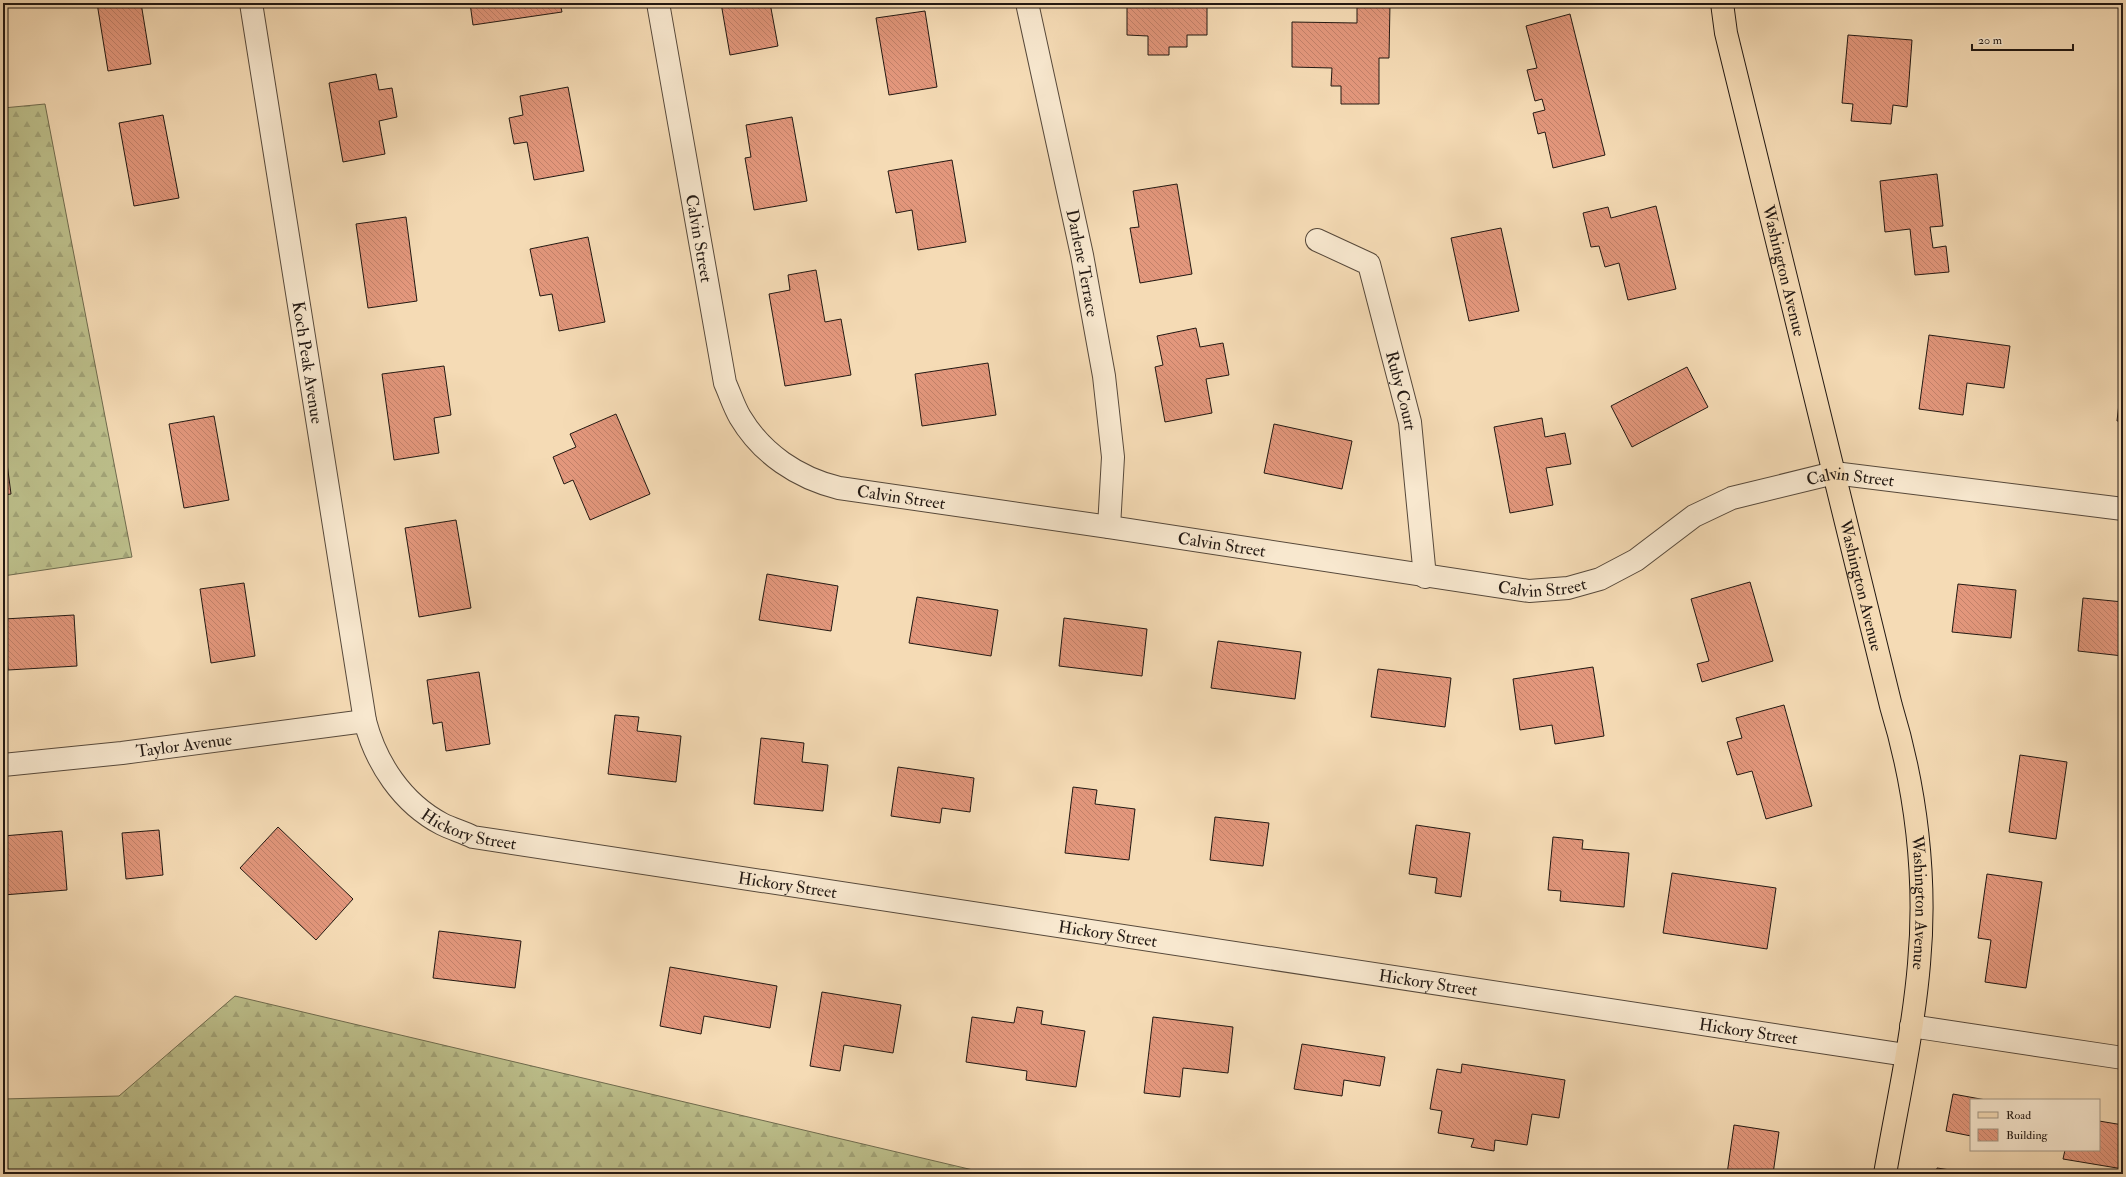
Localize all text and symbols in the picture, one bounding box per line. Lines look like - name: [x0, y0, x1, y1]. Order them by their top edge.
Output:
- scale bar: [1972, 26, 2073, 52]
- text: 20 m: [1978, 33, 2003, 48]
- street label: Calvin Street: [681, 193, 718, 284]
- street label: Washington Avenue: [1758, 202, 1810, 338]
- street label: Darlene Terrace: [1062, 207, 1104, 319]
- street label: Koch Peak Avenue: [288, 300, 328, 425]
- street label: Ruby Court: [1381, 349, 1421, 432]
- street label: Calvin Street: [1804, 462, 1896, 491]
- street label: Calvin Street: [856, 480, 947, 514]
- street label: Washington Avenue: [1835, 517, 1888, 653]
- street label: Calvin Street: [1176, 527, 1268, 561]
- street label: Calvin Street: [1497, 573, 1589, 601]
- street label: Taylor Avenue: [135, 728, 233, 762]
- street label: Hickory Street: [417, 804, 519, 854]
- street label: Washington Avenue: [1907, 834, 1932, 971]
- street label: Hickory Street: [737, 867, 839, 903]
- street label: Hickory Street: [1057, 916, 1159, 952]
- street label: Hickory Street: [1377, 964, 1479, 1000]
- street label: Hickory Street: [1698, 1013, 1800, 1049]
- legend: [1970, 1099, 2100, 1151]
- text: Road: [2006, 1108, 2031, 1123]
- text: Building: [2006, 1128, 2049, 1143]

